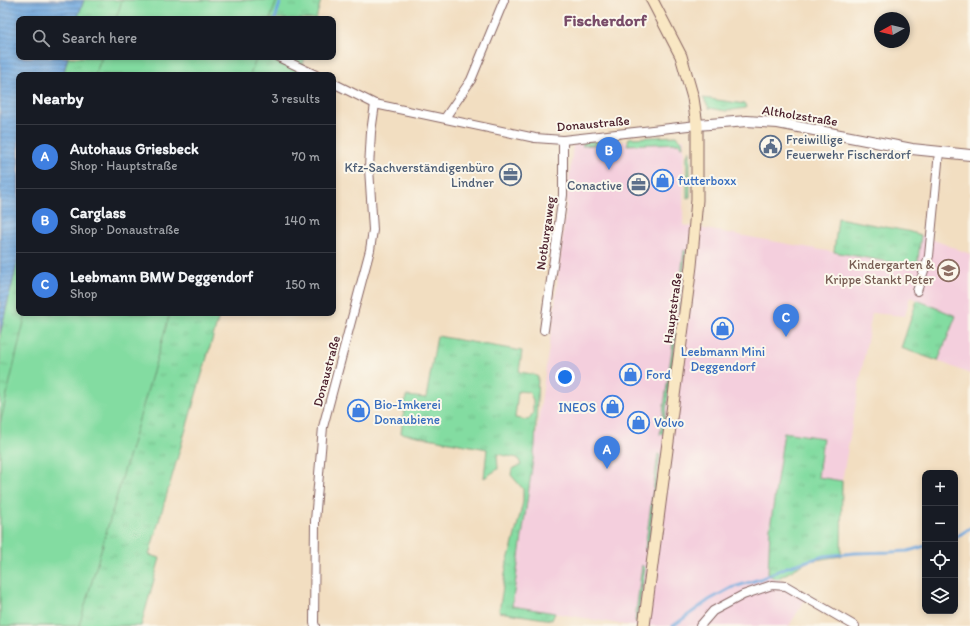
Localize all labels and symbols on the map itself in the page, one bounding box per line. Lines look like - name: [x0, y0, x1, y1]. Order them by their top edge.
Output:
- district label: Fischerdorf: [563, 10, 647, 30]
- north arrow: [874, 12, 910, 48]
- street label: Altholzstraße: [761, 102, 839, 129]
- street label: Donaustraße: [556, 113, 630, 134]
- place label: Freiwillige Feuerwehr Fischerdorf: [786, 132, 911, 162]
- public building icon: Freiwillige Feuerwehr Fischerdorf: [758, 133, 784, 159]
- pin: B: [596, 137, 622, 170]
- place label: Kfz-Sachverständigenbüro Lindner: [345, 160, 495, 190]
- office icon: Kfz-Sachverständigenbüro Lindner: [497, 161, 523, 187]
- shop icon: futterboxx: [650, 167, 676, 193]
- office icon: Conactive: [625, 172, 651, 198]
- place label: futterboxx: [678, 173, 736, 188]
- place label: Conactive: [567, 178, 622, 193]
- street label: Notburgaweg: [533, 195, 558, 271]
- place label: Kindergarten & Krippe Stankt Peter: [825, 257, 935, 287]
- school or university icon: Kindergarten & Krippe Stankt Peter: [936, 258, 962, 284]
- street label: Hauptstraße: [660, 272, 685, 344]
- pin: C: [773, 304, 799, 337]
- shop icon: Leebmann Mini Deggendorf: [710, 316, 736, 342]
- street label: Donaustraße: [310, 334, 343, 408]
- place label: Leebmann Mini Deggendorf: [681, 344, 765, 374]
- shop icon: Ford: [617, 361, 643, 387]
- your location: [555, 367, 575, 387]
- place label: Ford: [646, 367, 671, 382]
- shop icon: INEOS: [599, 394, 625, 420]
- place label: Bio-Imkerei Donaubiene: [374, 397, 441, 427]
- shop icon: Bio-Imkerei Donaubiene: [346, 398, 372, 424]
- place label: INEOS: [558, 400, 596, 415]
- shop icon: Volvo: [625, 409, 651, 435]
- place label: Volvo: [654, 415, 684, 430]
- pin: A: [594, 436, 620, 469]

